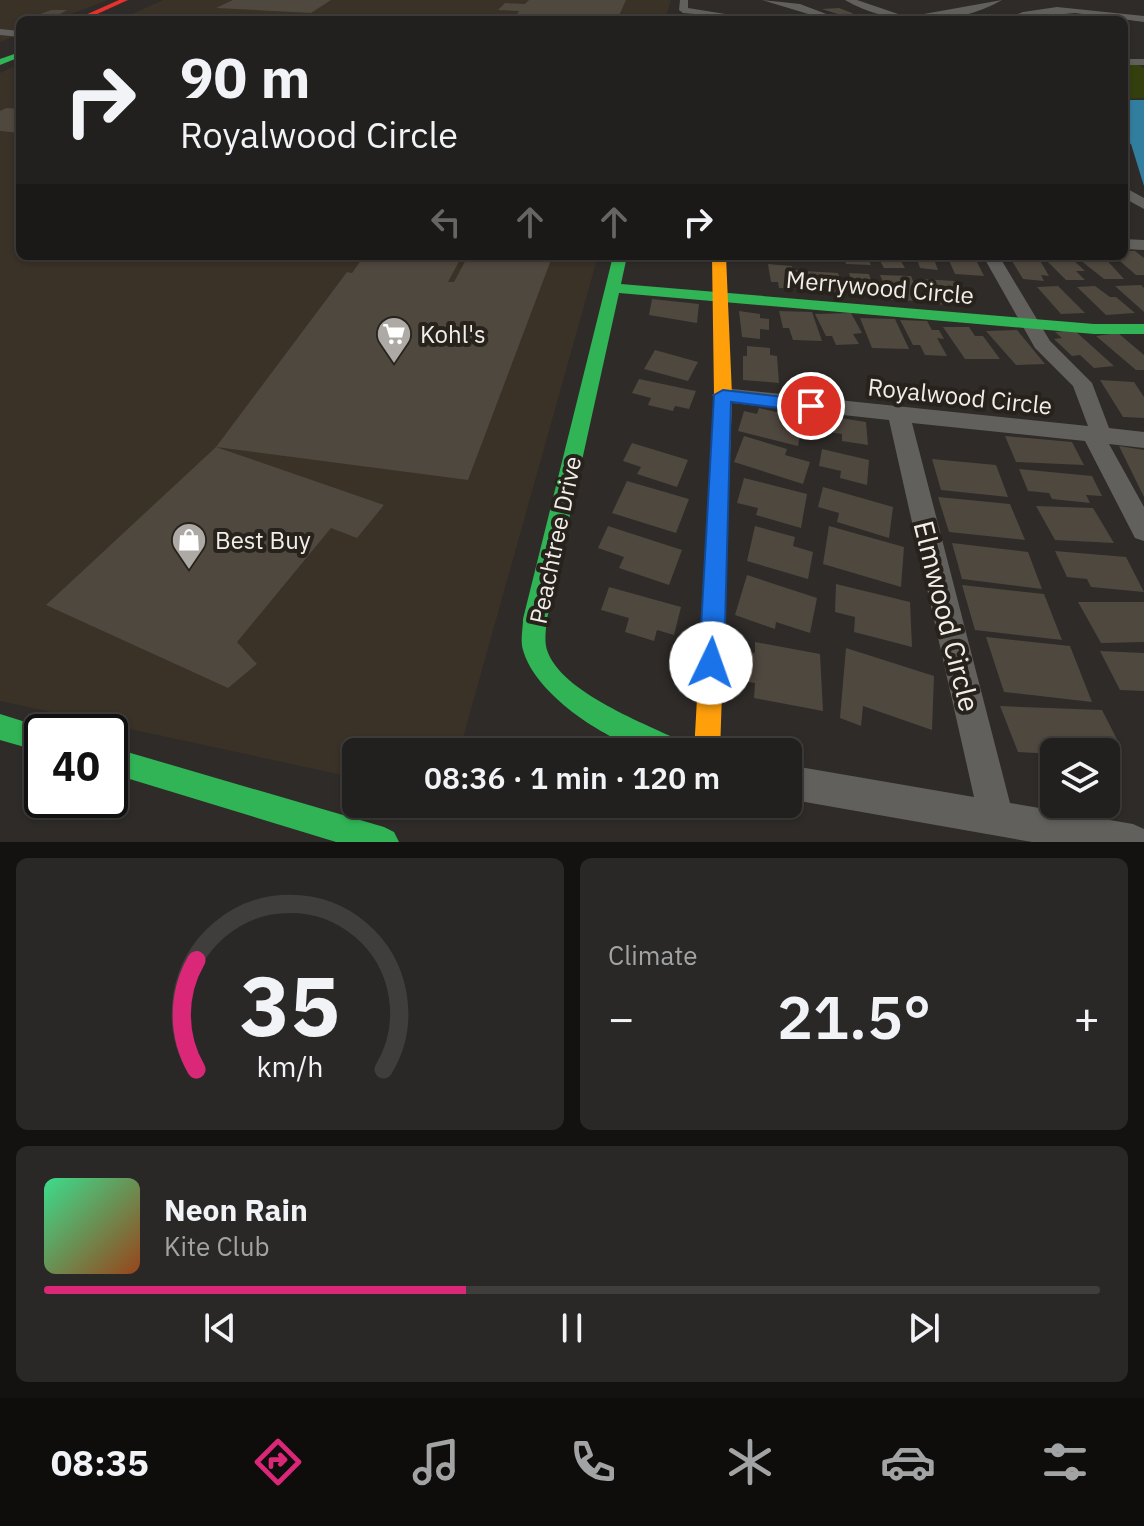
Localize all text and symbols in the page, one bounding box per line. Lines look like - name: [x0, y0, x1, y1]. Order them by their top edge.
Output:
- text: 90 m: [180, 41, 310, 113]
- icon: right: [48, 48, 152, 152]
- text: Royalwood Circle: [180, 111, 458, 158]
- icon: left: [424, 200, 468, 244]
- icon: ahead: [508, 200, 552, 244]
- icon: ahead: [592, 200, 636, 244]
- icon: right: [676, 200, 720, 244]
- street label: Merrywood Circle: [785, 263, 975, 311]
- supermarket icon: Kohl's: [375, 315, 413, 365]
- place label: Kohl's: [420, 318, 486, 350]
- street label: Royalwood Circle: [866, 370, 1054, 422]
- pin: [777, 372, 845, 440]
- icon: arrive: [789, 384, 833, 428]
- street label: Peachtree Drive: [522, 453, 588, 627]
- street label: Elmwood Circle: [905, 517, 989, 715]
- shop icon: Best Buy: [170, 521, 208, 571]
- place label: Best Buy: [215, 524, 311, 556]
- position arrow: [669, 621, 753, 705]
- speed limit sign: 40: [24, 714, 128, 818]
- map controls: [1040, 738, 1120, 818]
- button: layers: [1040, 738, 1120, 818]
- text: 08:36 · 1 min · 120 m: [424, 758, 720, 797]
- text: Climate: [608, 938, 698, 972]
- text: 35: [240, 951, 340, 1059]
- text: 21.5°: [777, 977, 931, 1056]
- text: −: [608, 989, 634, 1046]
- text: +: [1074, 989, 1100, 1046]
- text: km/h: [256, 1048, 324, 1085]
- text: Neon Rain: [164, 1190, 308, 1229]
- text: Kite Club: [164, 1229, 269, 1263]
- icon: previous: [198, 1306, 242, 1350]
- icon: pause: [550, 1306, 594, 1350]
- icon: next: [902, 1306, 946, 1350]
- icon: directions: [250, 1434, 306, 1490]
- icon: music: [408, 1434, 464, 1490]
- icon: phone: [565, 1434, 621, 1490]
- icon: climate: [722, 1434, 778, 1490]
- icon: car: [880, 1434, 936, 1490]
- icon: filters: [1037, 1434, 1093, 1490]
- text: 08:35: [51, 1439, 149, 1486]

